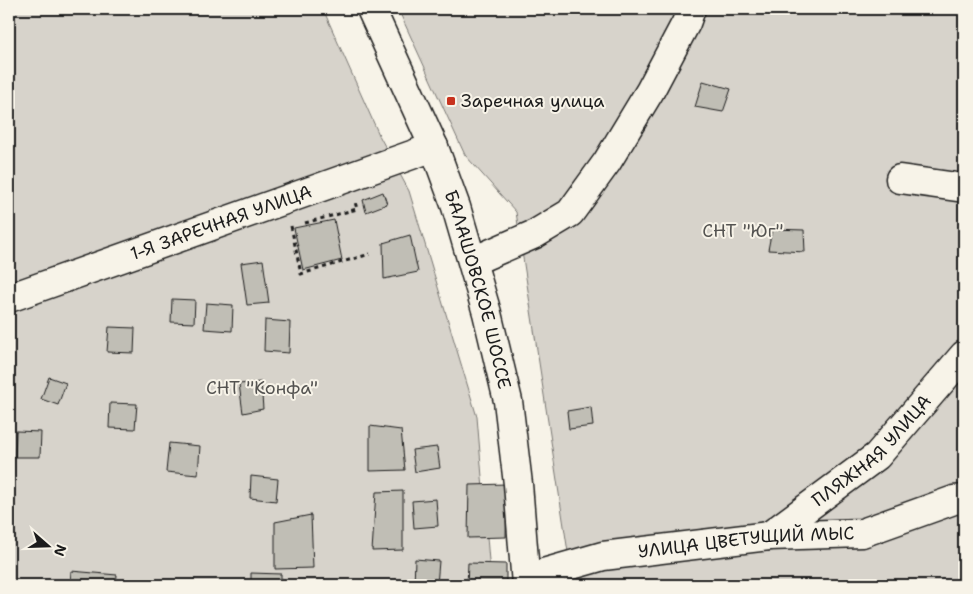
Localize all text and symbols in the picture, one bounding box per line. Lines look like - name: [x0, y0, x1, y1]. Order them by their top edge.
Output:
- place label: Заречная улица: [461, 89, 605, 113]
- marker: Заречная улица: [445, 95, 457, 107]
- street label: 1-Я ЗАРЕЧНАЯ УЛИЦА: [127, 179, 315, 266]
- street label: БАЛАШОВСКОЕ ШОССЕ: [439, 186, 517, 391]
- park label: СНТ "Юг": [702, 219, 784, 243]
- park label: СНТ "Конфа": [206, 376, 318, 400]
- street label: ПЛЯЖНАЯ УЛИЦА: [807, 390, 937, 512]
- street label: УЛИЦА ЦВЕТУЩИЙ МЫС: [637, 521, 855, 564]
- north arrow: [22, 522, 72, 572]
- text: N: [50, 542, 71, 559]

